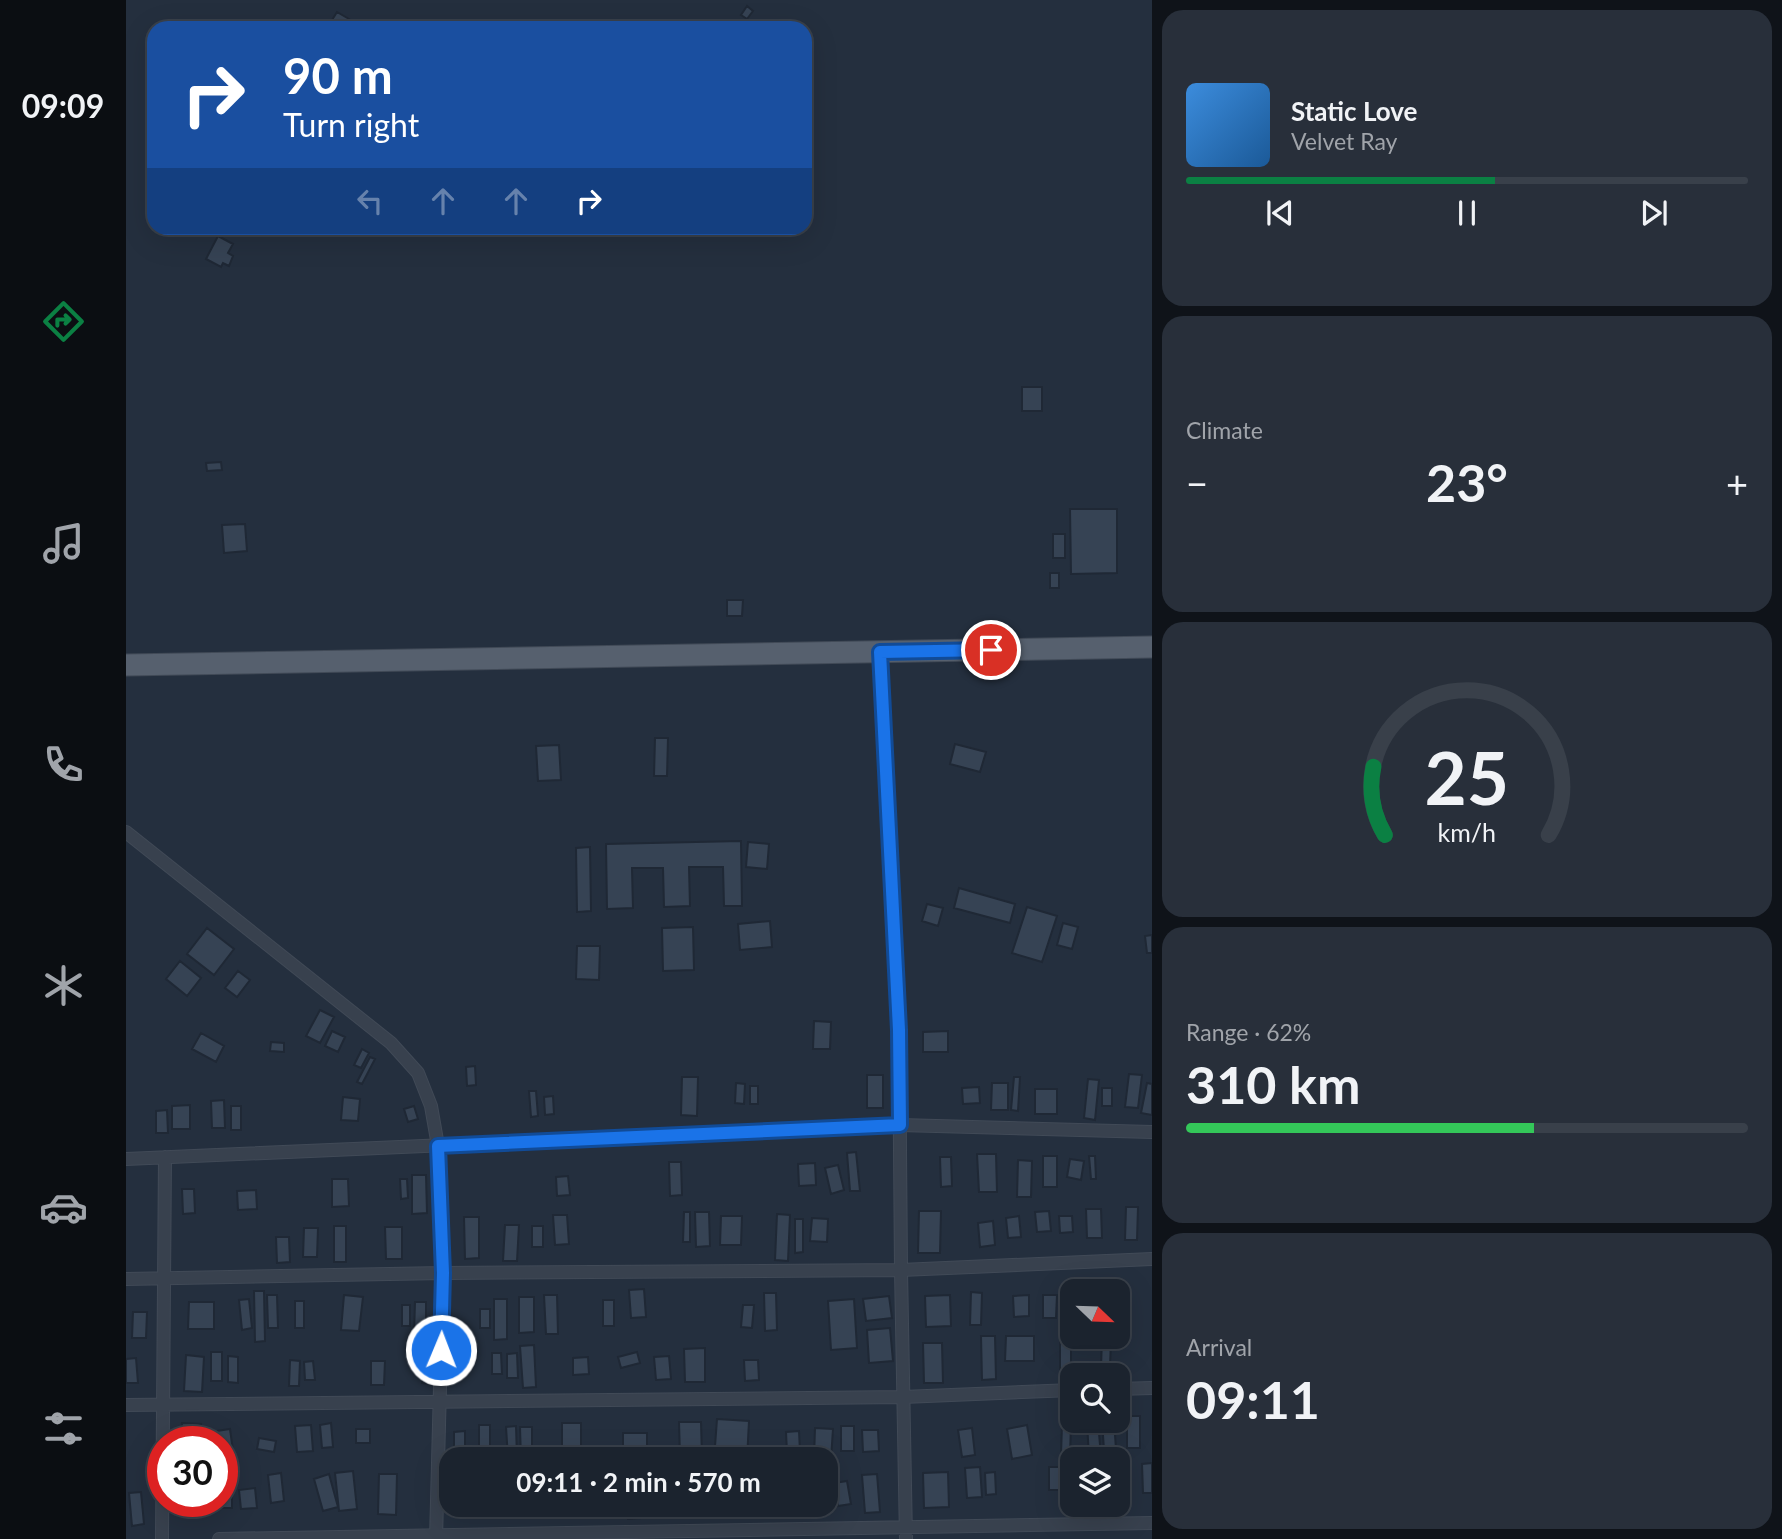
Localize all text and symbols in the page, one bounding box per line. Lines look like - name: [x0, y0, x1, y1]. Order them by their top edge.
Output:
- text: 90 m: [283, 46, 393, 104]
- icon: right: [168, 49, 259, 140]
- text: 09:09: [22, 86, 104, 125]
- text: Static Love: [1291, 95, 1418, 127]
- text: Turn right: [283, 105, 419, 144]
- text: Velvet Ray: [1291, 127, 1397, 155]
- icon: left: [351, 182, 389, 220]
- icon: ahead: [424, 182, 462, 220]
- icon: ahead: [497, 182, 535, 220]
- icon: right: [570, 182, 608, 220]
- icon: previous: [1261, 194, 1299, 232]
- icon: pause: [1448, 194, 1486, 232]
- icon: next: [1635, 194, 1673, 232]
- icon: directions: [39, 297, 88, 346]
- text: Climate: [1186, 416, 1263, 444]
- text: 23°: [1426, 451, 1508, 513]
- text: −: [1186, 460, 1208, 506]
- text: +: [1726, 460, 1748, 506]
- icon: music: [39, 519, 88, 568]
- pin: [961, 620, 1021, 680]
- icon: arrive: [972, 631, 1010, 669]
- text: 25: [1425, 734, 1509, 822]
- icon: phone: [39, 740, 88, 789]
- text: km/h: [1438, 817, 1496, 847]
- icon: climate: [39, 961, 88, 1010]
- text: Range · 62%: [1186, 1018, 1311, 1046]
- text: 310 km: [1186, 1053, 1360, 1115]
- icon: car: [39, 1183, 88, 1232]
- north arrow: [1060, 1279, 1130, 1349]
- map controls: [1060, 1279, 1130, 1517]
- position arrow: [404, 1313, 478, 1387]
- text: Arrival: [1186, 1333, 1252, 1361]
- button: search: [1060, 1363, 1130, 1433]
- text: 09:11: [1186, 1368, 1320, 1430]
- icon: filters: [39, 1404, 88, 1453]
- speed limit sign: 30: [147, 1426, 238, 1517]
- button: layers: [1060, 1447, 1130, 1517]
- text: 09:11 · 2 min · 570 m: [516, 1466, 761, 1498]

